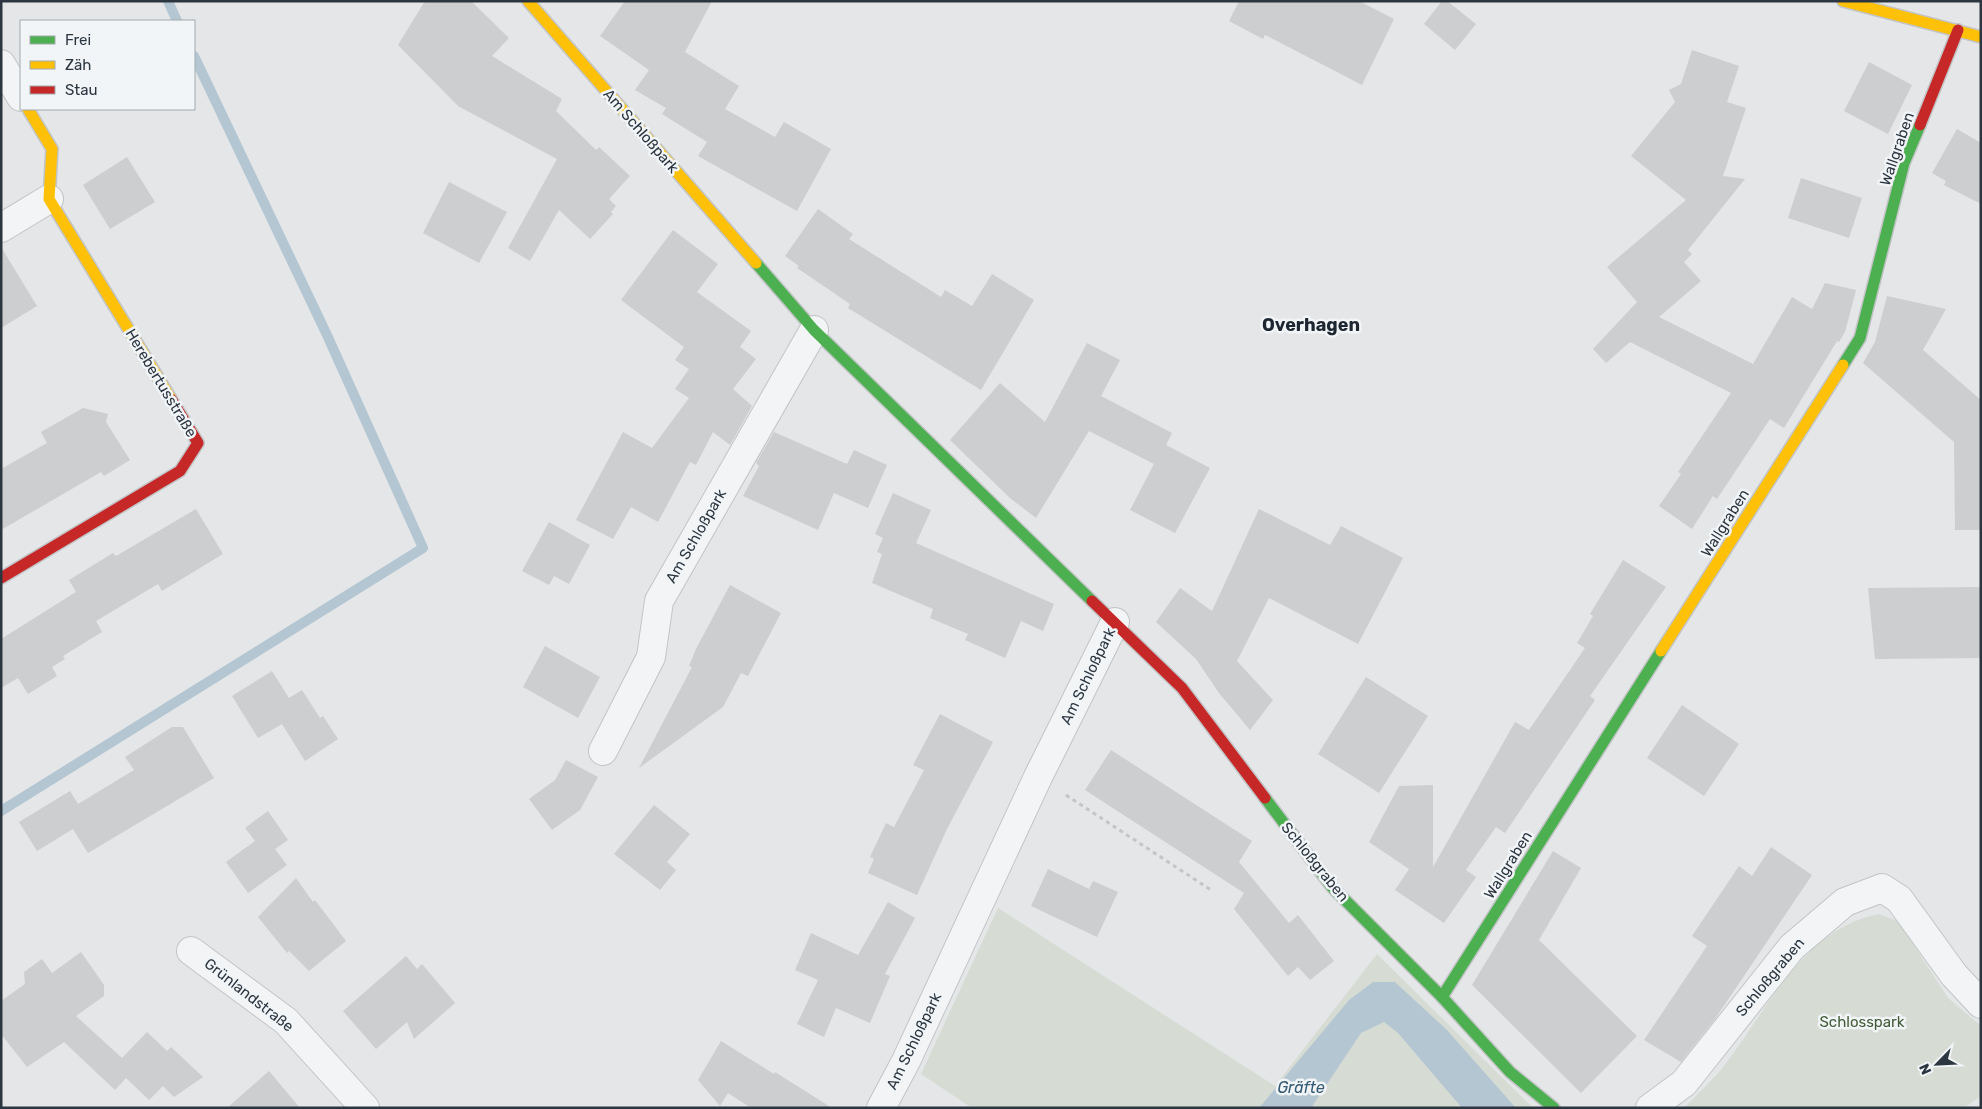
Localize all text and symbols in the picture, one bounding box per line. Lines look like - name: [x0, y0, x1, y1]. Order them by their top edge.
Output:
- legend: [20, 20, 195, 110]
- text: Frei: [65, 31, 91, 49]
- text: Zäh: [65, 56, 91, 74]
- text: Stau: [65, 81, 98, 99]
- street label: Am Schloßpark: [600, 85, 683, 177]
- street label: Wallgraben: [1876, 110, 1918, 188]
- district label: Overhagen: [1262, 314, 1360, 336]
- street label: Herebertusstraße: [122, 326, 200, 440]
- street label: Am Schloßpark: [662, 486, 730, 586]
- street label: Wallgraben: [1697, 486, 1753, 560]
- street label: Am Schloßpark: [1057, 624, 1119, 727]
- street label: Schloßgraben: [1277, 819, 1353, 905]
- street label: Wallgraben: [1480, 828, 1536, 902]
- street label: Schloßgraben: [1732, 934, 1808, 1020]
- street label: Grünlandstraße: [201, 954, 297, 1036]
- street label: Am Schloßpark: [883, 989, 945, 1092]
- park label: Schlosspark: [1820, 1013, 1905, 1031]
- north arrow: [1912, 1039, 1962, 1089]
- text: N: [1916, 1061, 1935, 1077]
- water label: Gräfte: [1277, 1078, 1325, 1097]

